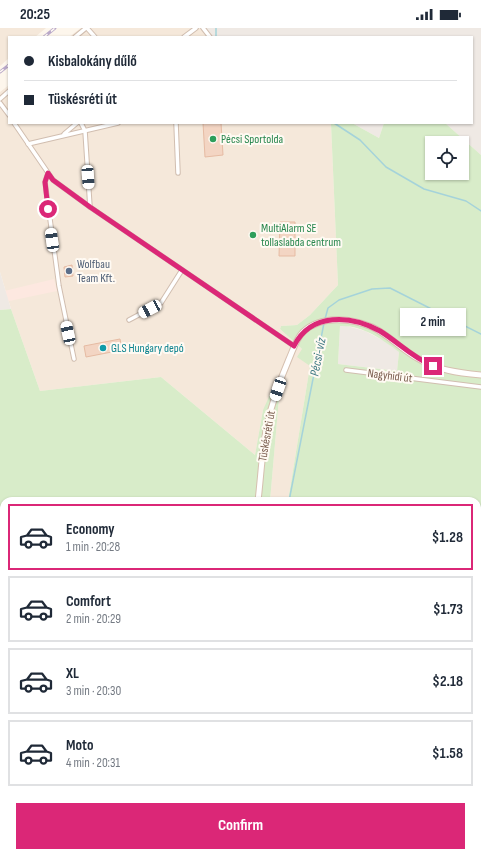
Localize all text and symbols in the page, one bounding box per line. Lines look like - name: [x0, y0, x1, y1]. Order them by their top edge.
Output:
- text: 20:25: [20, 5, 50, 24]
- text: Kisbalokány dűlő: [48, 52, 137, 71]
- text: Tüskésréti út: [48, 90, 117, 109]
- place label: Pécsi Sportolda: [221, 132, 284, 147]
- marker: Pécsi Sportolda: [208, 134, 218, 144]
- map controls: [425, 136, 469, 180]
- button: locate: [425, 136, 469, 180]
- car: [81, 165, 95, 189]
- route start: [39, 200, 57, 218]
- place label: MultiAlarm SE tollaslabda centrum: [261, 221, 341, 250]
- car: [44, 227, 60, 253]
- marker: MultiAlarm SE tollaslabda centrum: [248, 230, 258, 240]
- place label: Wolfbau Team Kft.: [77, 257, 115, 286]
- marker: Wolfbau Team Kft.: [64, 266, 74, 276]
- car: [137, 298, 163, 320]
- callout: 2 min: [400, 308, 466, 336]
- text: 2 min: [421, 314, 445, 330]
- car: [60, 320, 76, 346]
- water label: Pécsi-víz: [306, 336, 330, 378]
- place label: GLS Hungary depó: [111, 341, 184, 356]
- marker: GLS Hungary depó: [98, 343, 108, 353]
- route end: [424, 357, 442, 375]
- street label: Nagyhidi út: [367, 366, 414, 386]
- car: [268, 376, 288, 402]
- street label: Tüskésréti út: [255, 409, 279, 463]
- icon: car: [18, 519, 54, 555]
- text: Economy: [66, 520, 115, 539]
- text: $1.28: [432, 528, 463, 547]
- text: 1 min · 20:28: [66, 539, 120, 555]
- icon: car: [18, 591, 54, 627]
- text: Comfort: [66, 592, 111, 611]
- text: $1.73: [433, 600, 463, 619]
- text: 2 min · 20:29: [66, 611, 121, 627]
- icon: car: [18, 663, 54, 699]
- text: XL: [66, 664, 79, 683]
- text: $2.18: [432, 672, 463, 691]
- text: 3 min · 20:30: [66, 683, 121, 699]
- icon: car: [18, 735, 54, 771]
- text: Moto: [66, 736, 93, 755]
- text: $1.58: [432, 744, 463, 763]
- text: 4 min · 20:31: [66, 755, 120, 771]
- button: Confirm: [16, 803, 465, 849]

